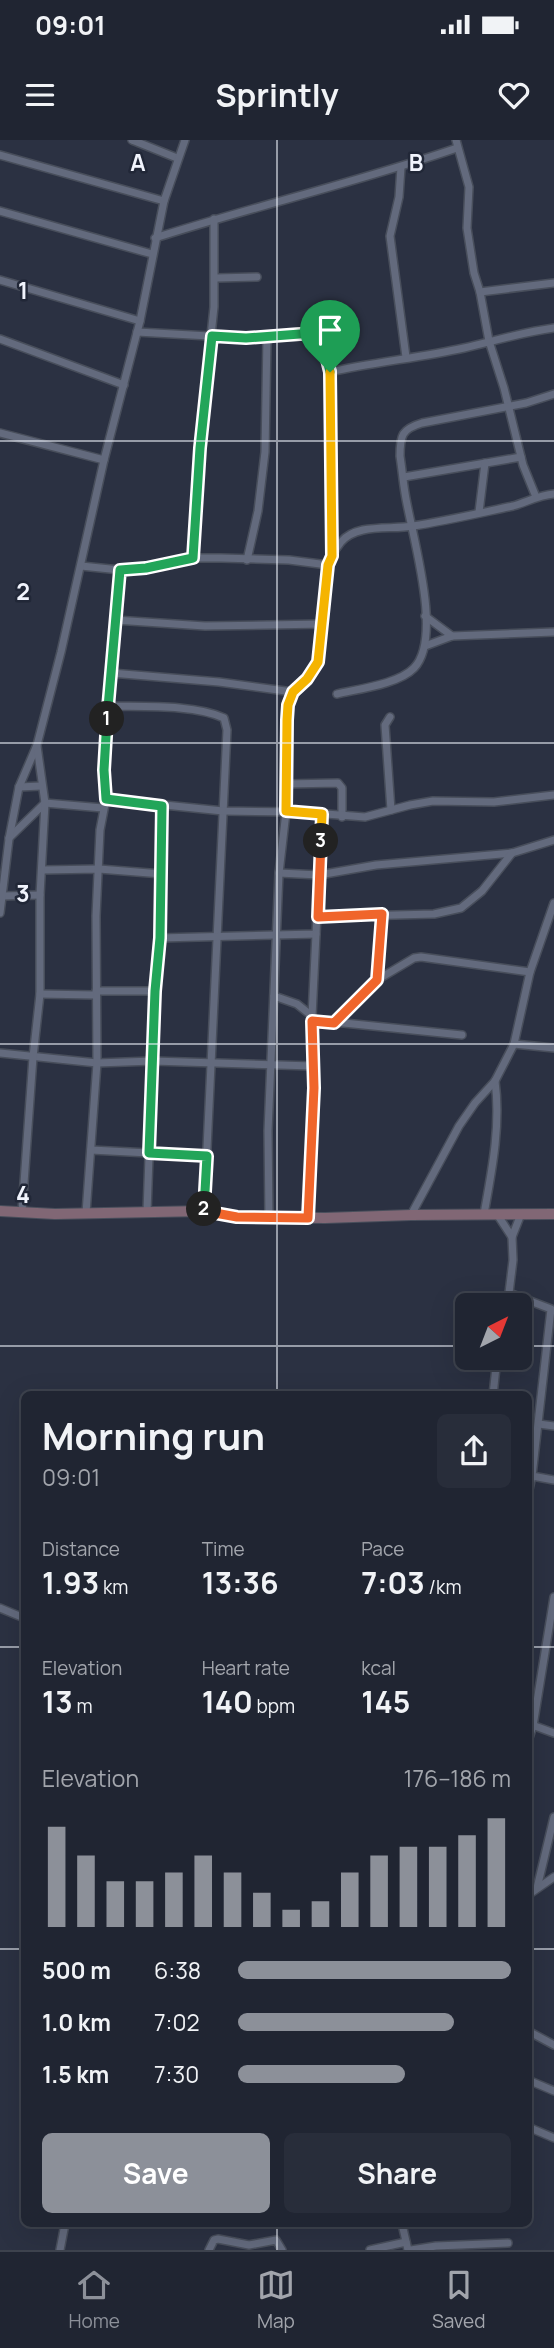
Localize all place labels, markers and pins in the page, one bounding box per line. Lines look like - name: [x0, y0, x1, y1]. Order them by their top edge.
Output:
- pin: [300, 300, 360, 372]
- pin: 1: [90, 702, 124, 736]
- pin: 3: [304, 824, 338, 858]
- pin: 2: [186, 1192, 222, 1226]

